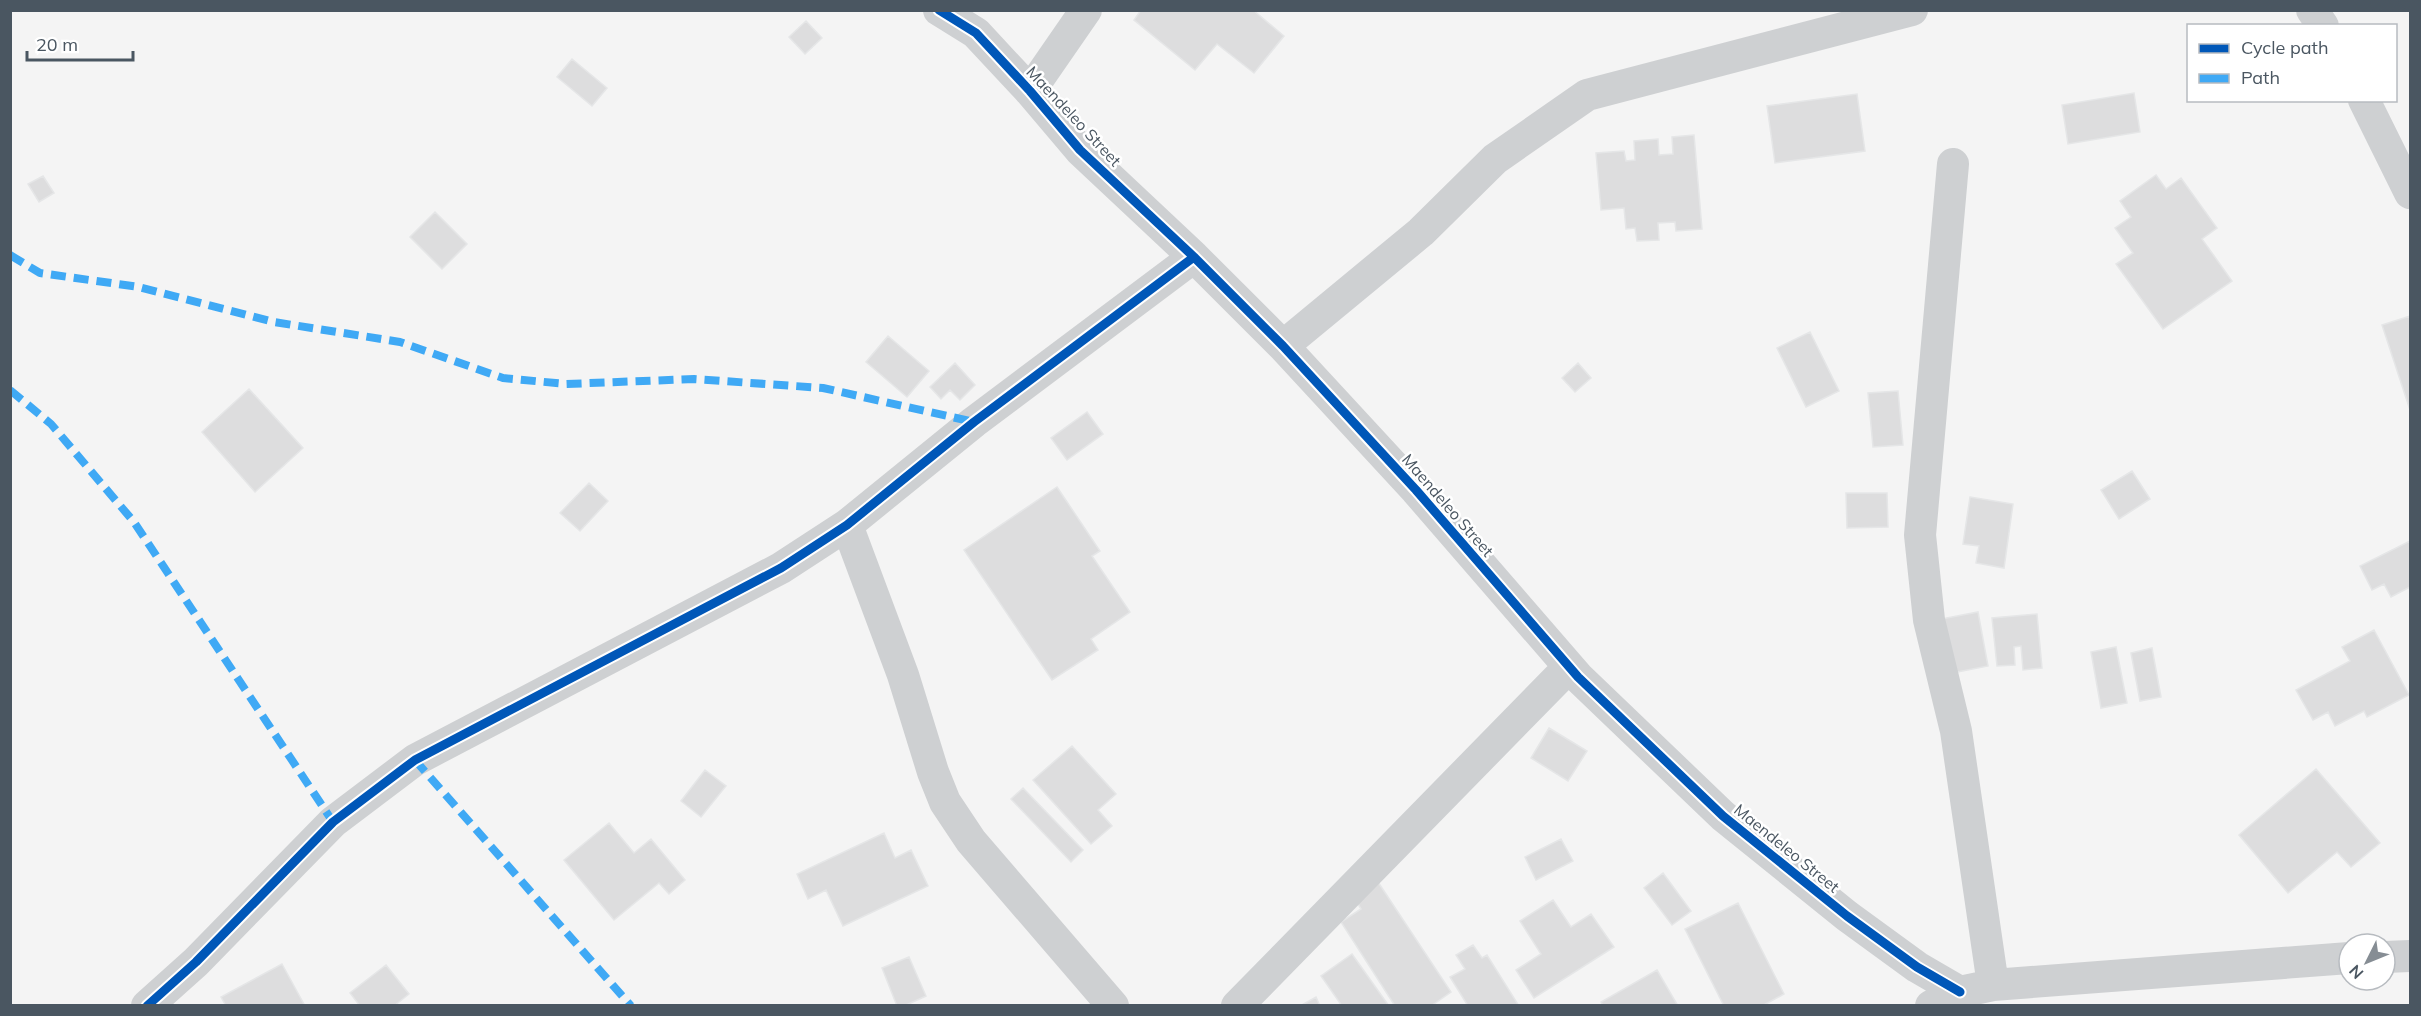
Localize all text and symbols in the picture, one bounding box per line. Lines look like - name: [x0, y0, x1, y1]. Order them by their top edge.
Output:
- scale bar: [27, 24, 134, 62]
- legend: [2187, 24, 2397, 102]
- text: 20 m: [36, 33, 78, 56]
- text: Cycle path: [2241, 36, 2328, 59]
- street label: Maendeleo Street: [1022, 62, 1126, 171]
- text: Path: [2241, 66, 2280, 89]
- street label: Maendeleo Street: [1398, 449, 1498, 561]
- street label: Maendeleo Street: [1730, 799, 1844, 897]
- north arrow: [2337, 932, 2397, 992]
- text: N: [2345, 961, 2367, 983]

